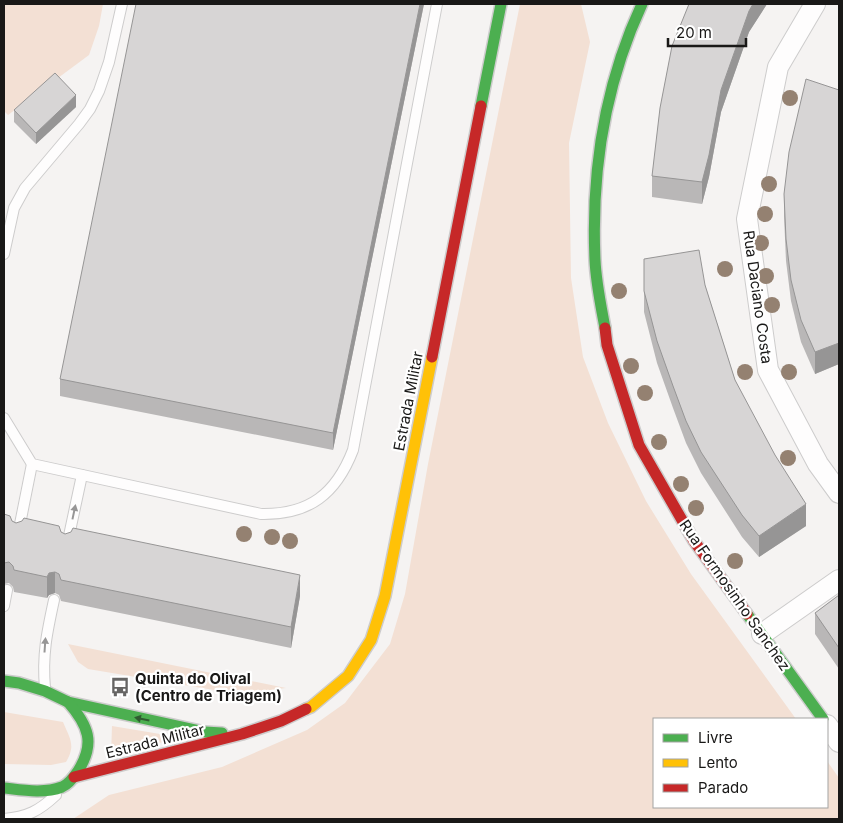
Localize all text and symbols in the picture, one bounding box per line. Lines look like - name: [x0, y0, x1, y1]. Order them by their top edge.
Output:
- scale bar: [668, 15, 746, 47]
- text: 20 m: [676, 23, 712, 42]
- street label: Rua Daciano Costa: [739, 229, 777, 365]
- street label: Estrada Militar: [389, 349, 427, 453]
- one-way arrow: [70, 504, 78, 519]
- street label: Rua Formosinho Sanchez: [676, 516, 794, 674]
- one-way arrow: [41, 637, 49, 653]
- place label: Quinta do Olival (Centro de Triagem): [135, 669, 282, 705]
- bus stop icon: Quinta do Olival (Centro de Triagem): [109, 676, 131, 698]
- one-way arrow: [135, 715, 150, 723]
- legend: [653, 718, 828, 808]
- street label: Estrada Militar: [104, 719, 207, 762]
- text: Livre: [698, 728, 733, 747]
- text: Lento: [698, 753, 738, 772]
- text: Parado: [698, 778, 748, 797]

